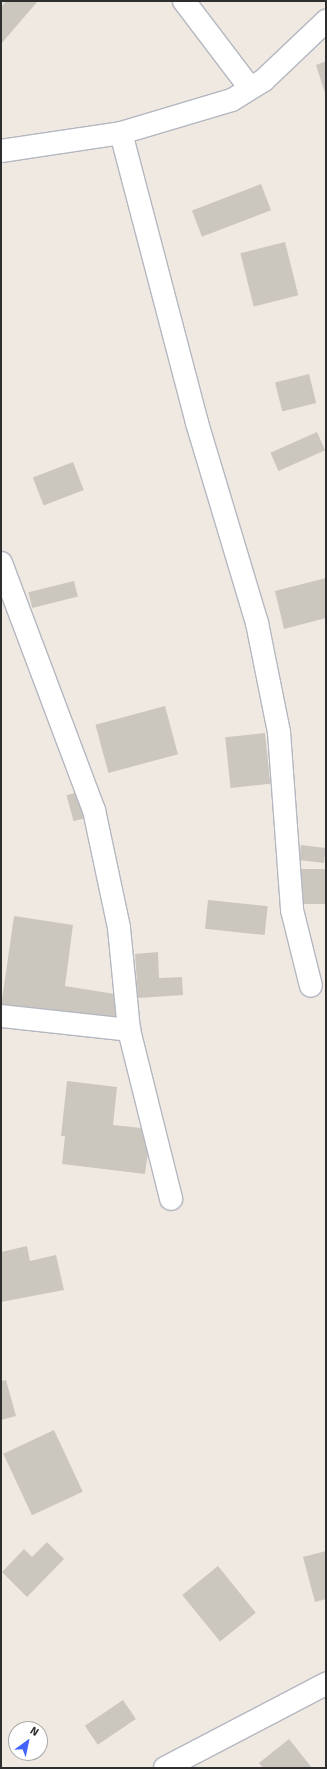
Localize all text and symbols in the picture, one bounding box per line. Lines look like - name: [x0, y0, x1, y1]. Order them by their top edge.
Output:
- north arrow: [8, 1721, 48, 1761]
- text: N: [28, 1724, 41, 1739]

